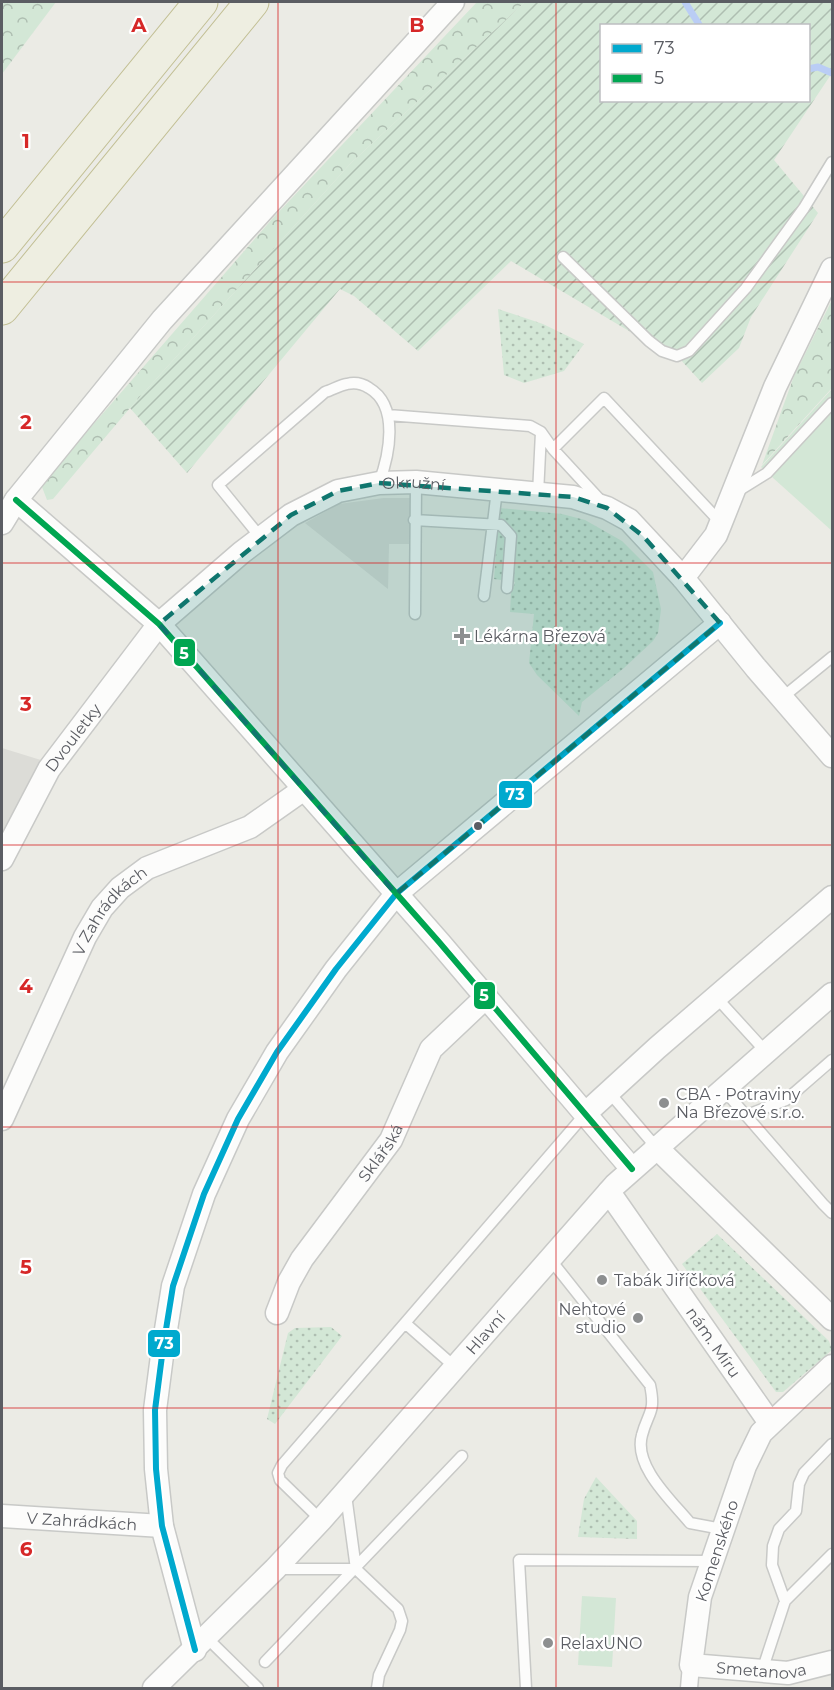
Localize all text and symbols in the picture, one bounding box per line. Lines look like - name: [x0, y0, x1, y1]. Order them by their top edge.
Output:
- text: A: [130, 13, 147, 37]
- text: B: [409, 13, 425, 37]
- legend: [600, 24, 810, 102]
- text: 73: [654, 37, 675, 59]
- text: 5: [654, 67, 664, 89]
- text: 1: [22, 129, 30, 153]
- text: 2: [20, 410, 32, 434]
- street label: Okružní: [382, 472, 447, 494]
- place label: Lékárna Březová: [474, 627, 606, 646]
- marker: Lékárna Březová: [455, 629, 469, 643]
- line badge: 5: [173, 638, 196, 667]
- text: 5: [179, 644, 189, 663]
- text: 3: [19, 692, 32, 716]
- street label: Dvouletky: [41, 699, 105, 775]
- line badge: 73: [498, 780, 533, 809]
- text: 73: [505, 785, 525, 804]
- unlabelled marker: [472, 820, 484, 832]
- street label: V Zahrádkách: [68, 862, 150, 959]
- text: 4: [19, 974, 33, 998]
- line badge: 5: [473, 981, 496, 1010]
- text: 5: [479, 986, 489, 1005]
- place label: CBA - Potraviny Na Březové s.r.o.: [676, 1085, 804, 1122]
- marker: CBA - Potraviny Na Březové s.r.o.: [657, 1096, 671, 1110]
- street label: Sklářská: [354, 1121, 406, 1185]
- text: 5: [20, 1255, 32, 1279]
- place label: Tabák Jiříčková: [614, 1271, 735, 1290]
- marker: Tabák Jiříčková: [595, 1273, 609, 1287]
- place label: Nehtové studio: [558, 1300, 626, 1337]
- street label: nám. Míru: [682, 1303, 745, 1381]
- street label: Hlavní: [462, 1307, 510, 1358]
- marker: Nehtové studio: [631, 1311, 645, 1325]
- line badge: 73: [147, 1329, 181, 1358]
- text: 73: [154, 1334, 174, 1353]
- street label: Komenského: [692, 1498, 742, 1604]
- street label: V Zahrádkách: [26, 1508, 138, 1534]
- text: 6: [20, 1537, 33, 1561]
- place label: RelaxUNO: [560, 1634, 642, 1653]
- marker: RelaxUNO: [541, 1636, 555, 1650]
- street label: Smetanova: [715, 1658, 808, 1683]

